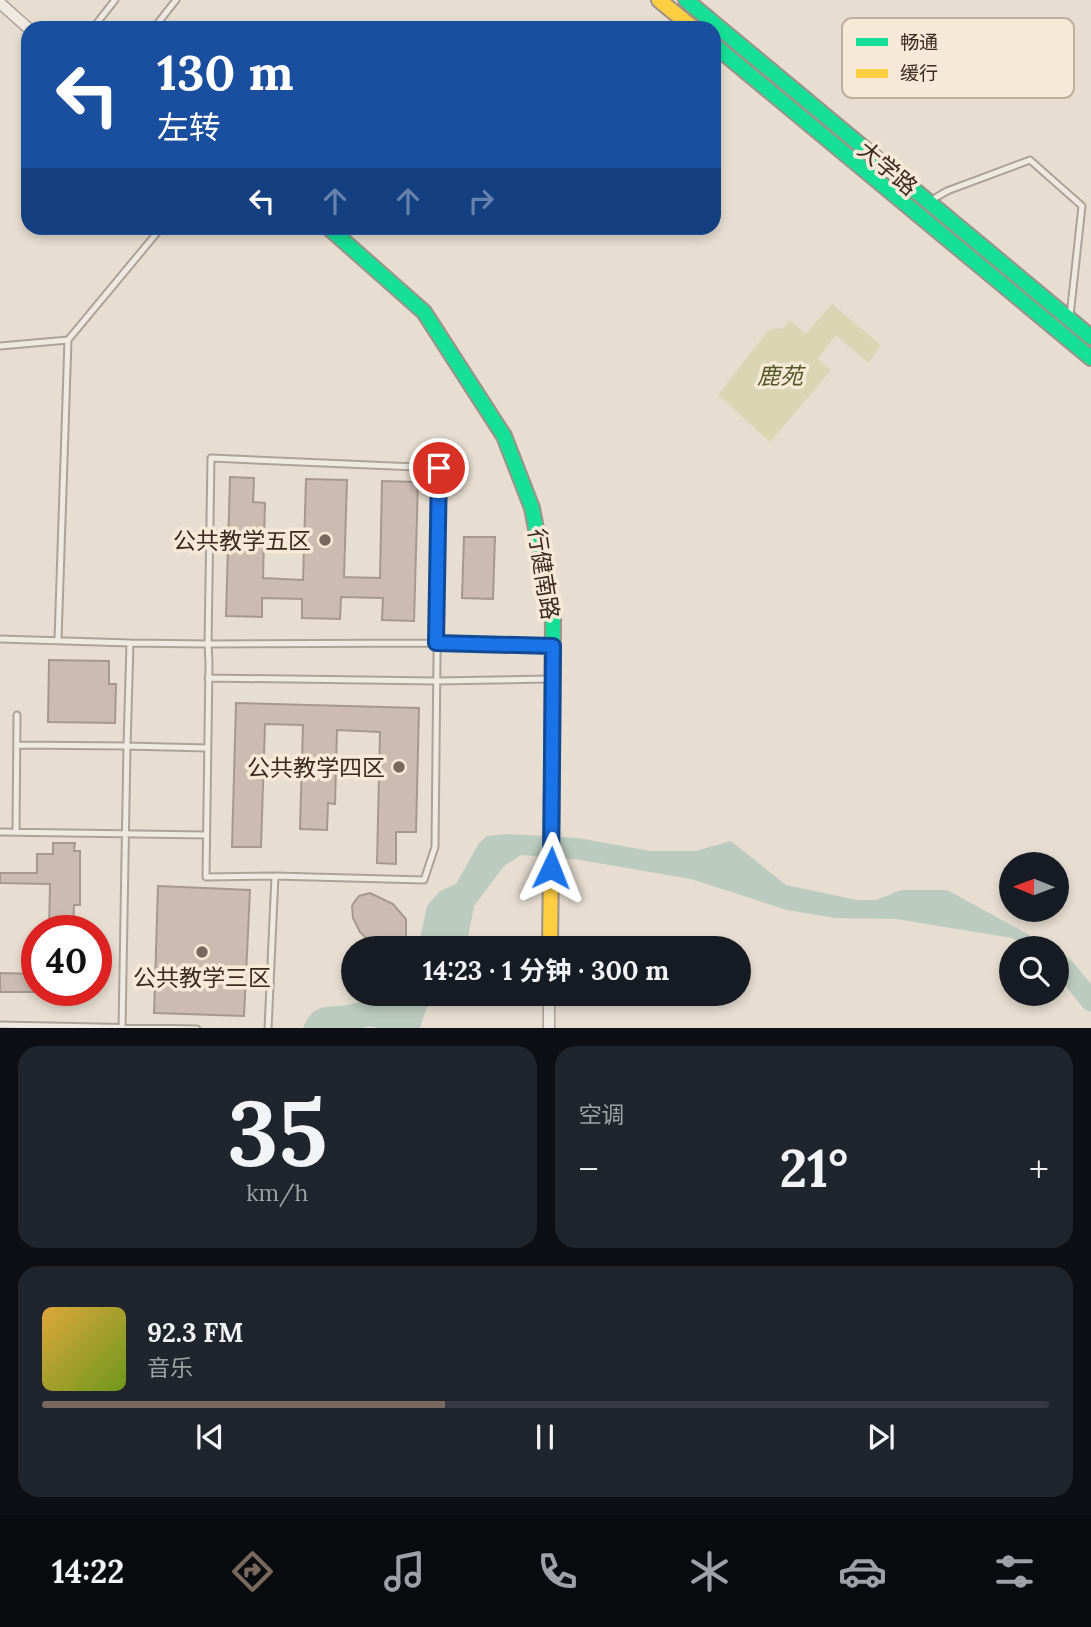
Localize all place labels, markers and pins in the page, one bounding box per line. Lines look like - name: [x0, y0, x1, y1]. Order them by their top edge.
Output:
- pin: [409, 438, 469, 498]
- place label: 公共教学五区: [173, 526, 311, 555]
- marker: 公共教学五区: [317, 532, 333, 548]
- place label: 公共教学四区: [247, 753, 385, 782]
- marker: 公共教学四区: [391, 759, 407, 775]
- marker: 公共教学三区: [194, 944, 210, 960]
- place label: 公共教学三区: [133, 963, 271, 992]

